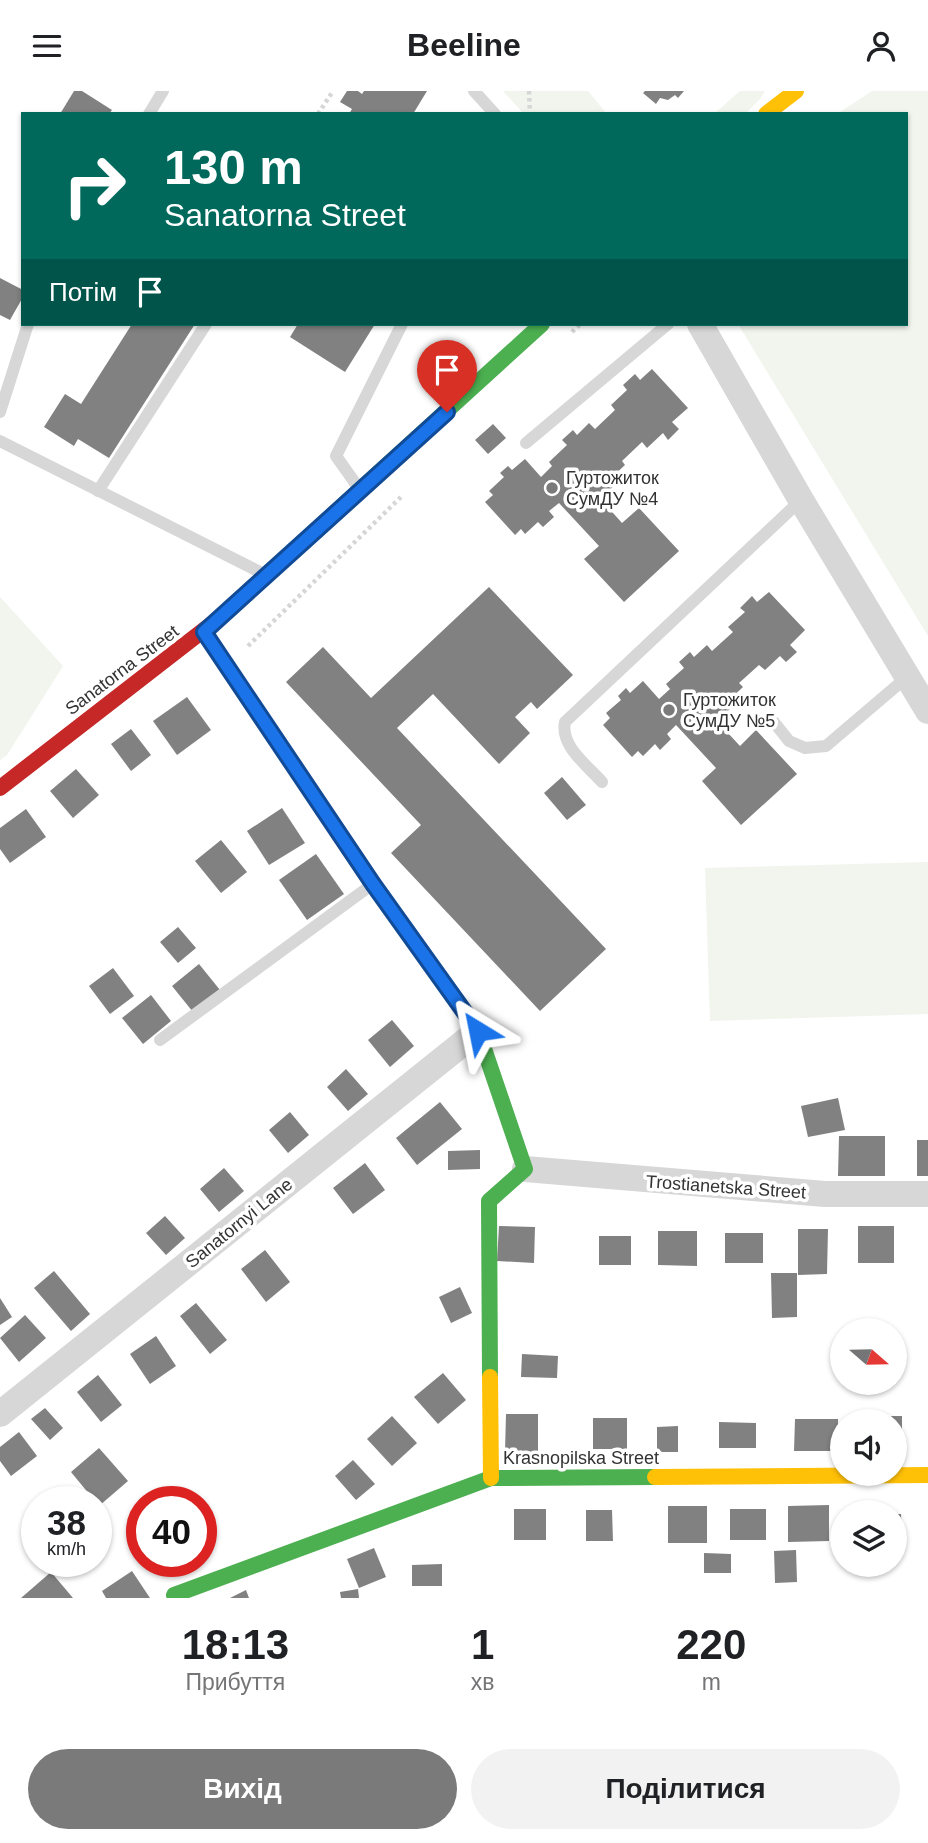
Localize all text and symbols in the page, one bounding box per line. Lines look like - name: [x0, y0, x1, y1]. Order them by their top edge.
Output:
- icon: menu: [28, 27, 66, 65]
- text: Beeline: [407, 27, 521, 63]
- icon: person: [862, 27, 900, 65]
- icon: right: [49, 140, 140, 231]
- text: 130 m: [164, 140, 303, 194]
- text: Sanatorna Street: [164, 197, 406, 233]
- icon: arrive: [131, 273, 169, 311]
- text: Потім: [49, 277, 117, 307]
- pin: [417, 340, 477, 412]
- icon: arrive: [428, 351, 466, 389]
- place label: Гуртожиток СумДУ №4: [566, 468, 659, 509]
- marker: Гуртожиток СумДУ №4: [544, 480, 560, 496]
- street label: Sanatorna Street: [62, 621, 182, 719]
- place label: Гуртожиток СумДУ №5: [683, 690, 776, 731]
- marker: Гуртожиток СумДУ №5: [661, 702, 677, 718]
- position arrow: [441, 994, 515, 1068]
- street label: Trostianetska Street: [645, 1171, 807, 1203]
- street label: Sanatornyi Lane: [182, 1174, 296, 1272]
- north arrow: [830, 1318, 906, 1395]
- map controls: [830, 1318, 907, 1577]
- button: sound: [830, 1409, 907, 1486]
- street label: Krasnopilska Street: [503, 1448, 659, 1468]
- speed limit sign: 40: [126, 1486, 217, 1577]
- button: layers: [830, 1500, 907, 1577]
- text: 38: [47, 1503, 86, 1542]
- text: km/h: [47, 1539, 86, 1559]
- text: 18:13: [182, 1621, 289, 1668]
- text: 1: [471, 1621, 494, 1668]
- text: 220: [676, 1621, 746, 1668]
- text: Прибуття: [185, 1669, 285, 1695]
- text: хв: [471, 1669, 495, 1695]
- text: m: [702, 1669, 721, 1695]
- button: Вихід: [28, 1749, 457, 1829]
- button: Поділитися: [471, 1749, 900, 1829]

